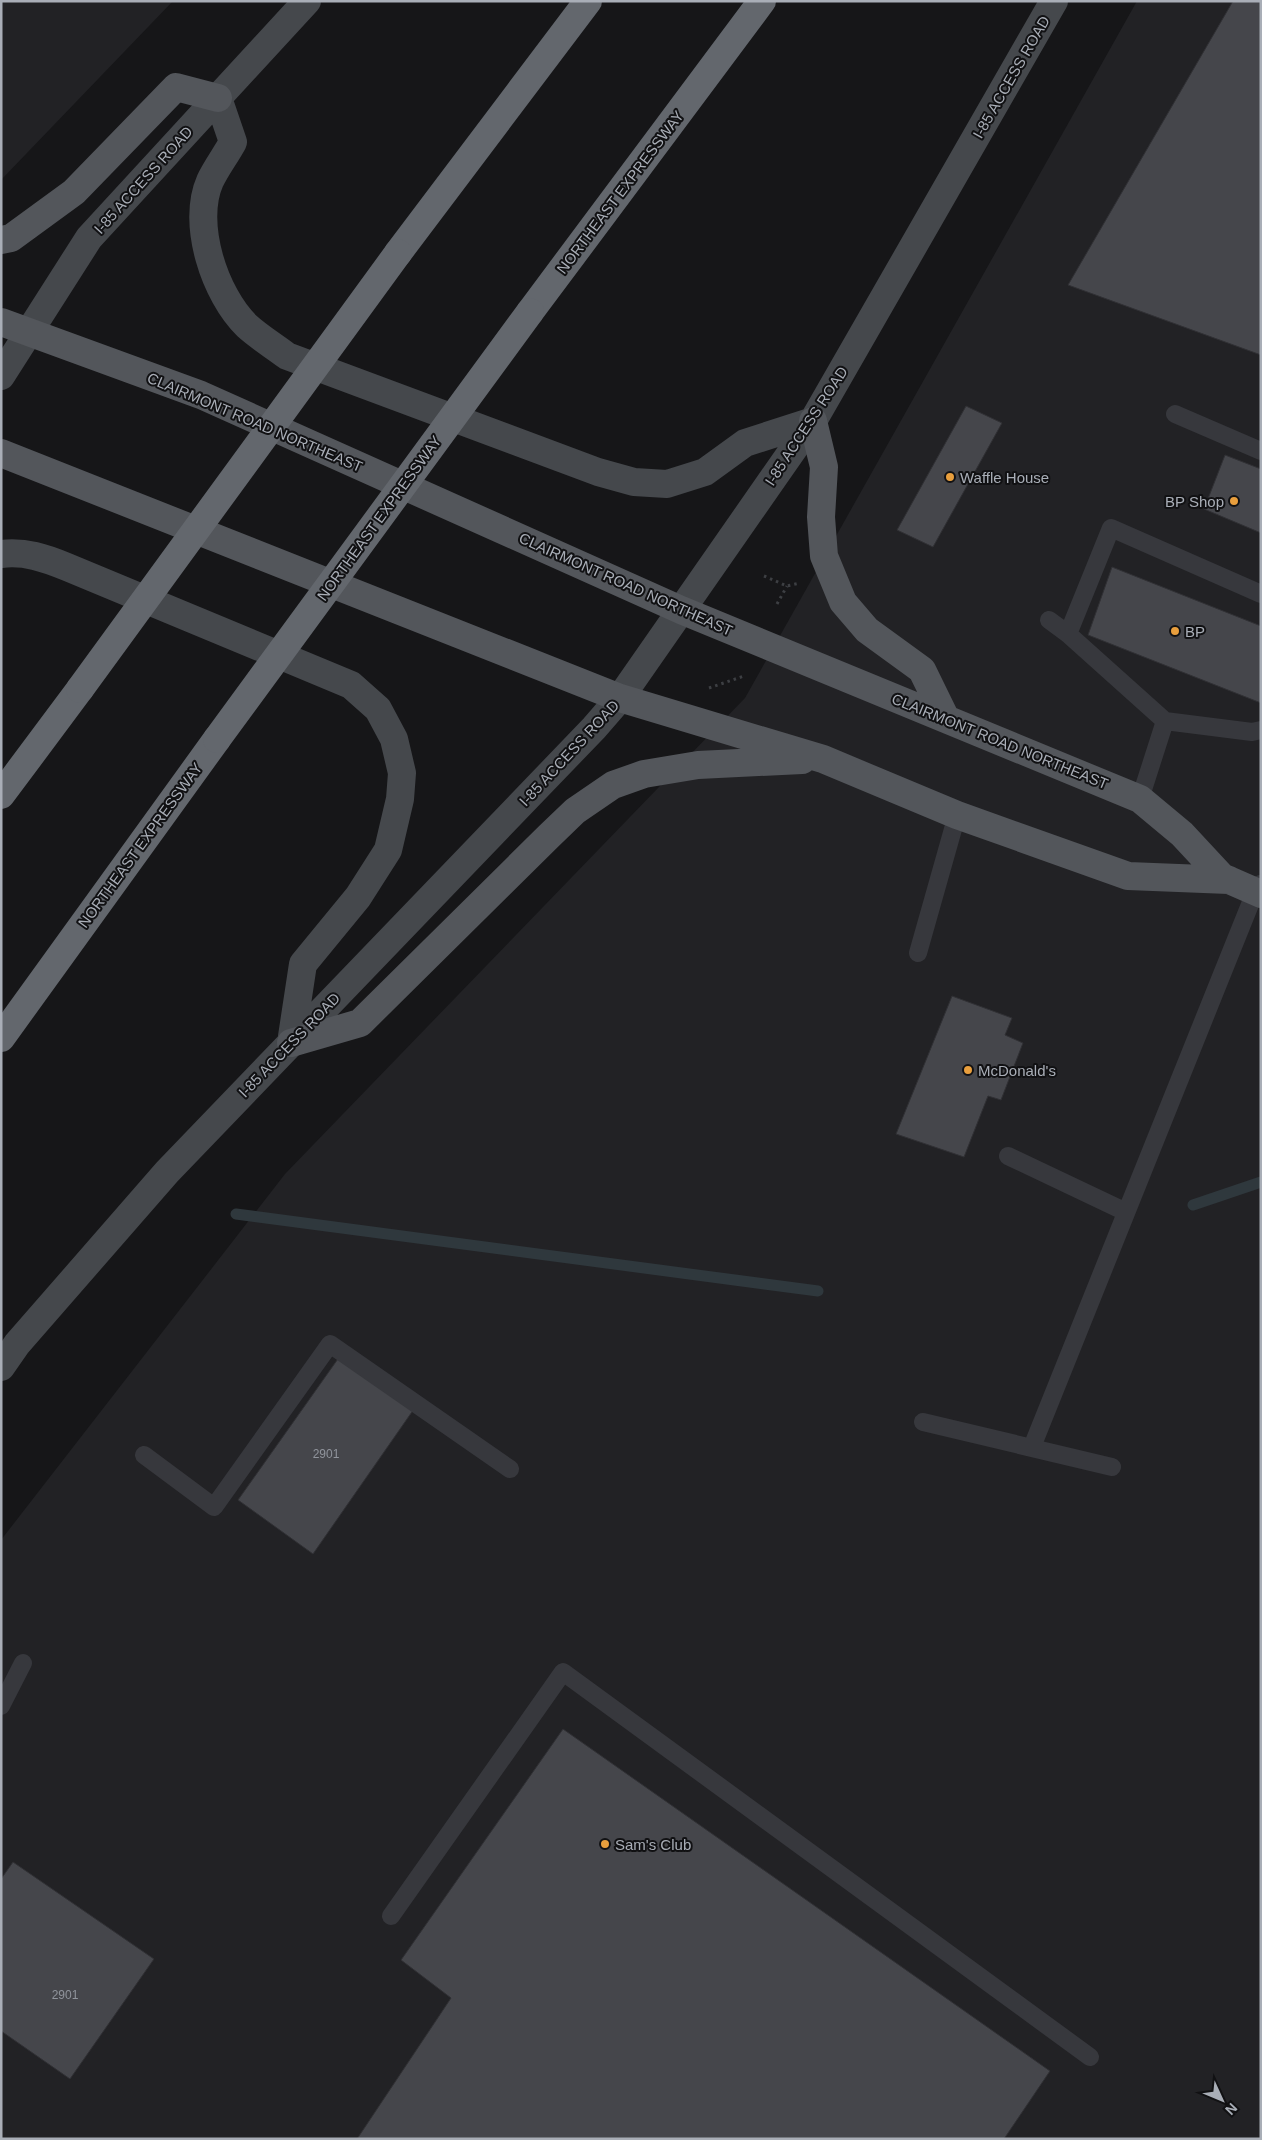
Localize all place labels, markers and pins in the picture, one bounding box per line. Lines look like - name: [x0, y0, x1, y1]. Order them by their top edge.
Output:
- place label: Waffle House: [960, 469, 1049, 486]
- marker: Waffle House: [944, 471, 956, 483]
- place label: BP Shop: [1165, 493, 1224, 510]
- marker: BP Shop: [1228, 495, 1240, 507]
- place label: BP: [1185, 623, 1205, 640]
- marker: BP: [1169, 625, 1181, 637]
- place label: McDonald's: [978, 1062, 1056, 1079]
- marker: McDonald's: [962, 1064, 974, 1076]
- place label: Sam's Club: [615, 1836, 691, 1853]
- marker: Sam's Club: [599, 1838, 611, 1850]

